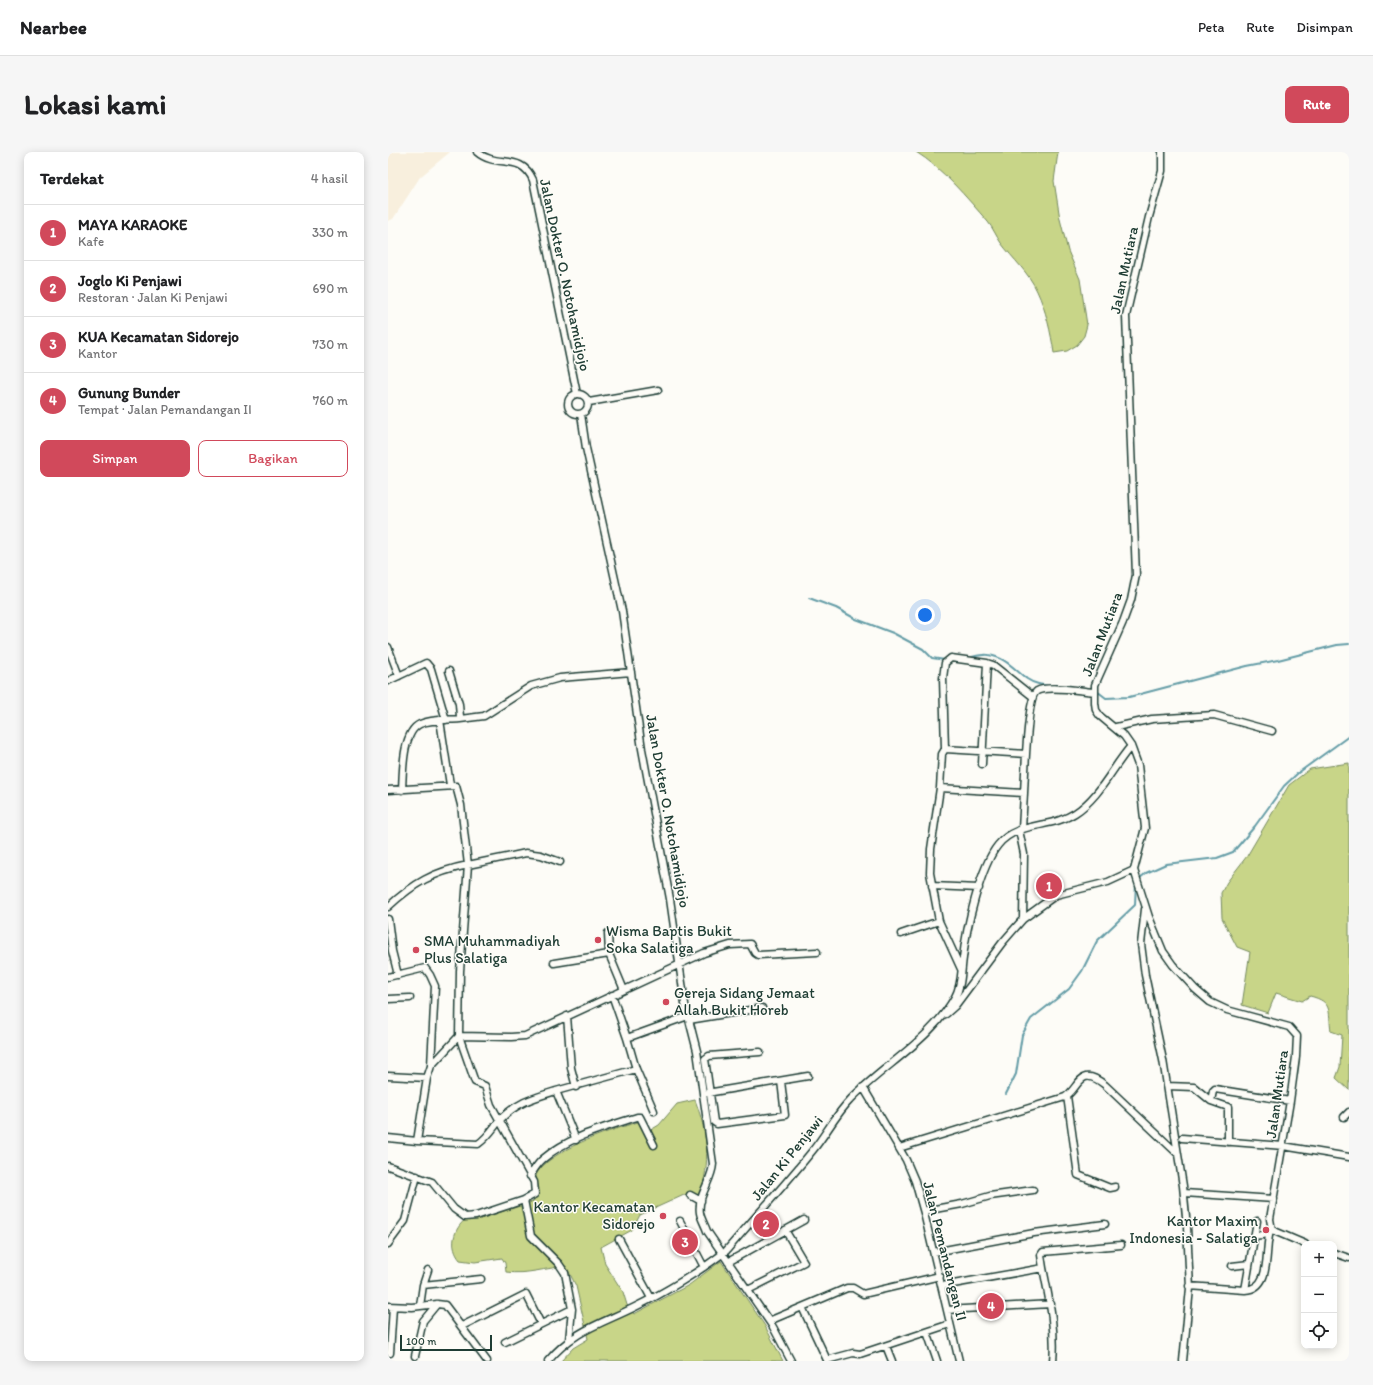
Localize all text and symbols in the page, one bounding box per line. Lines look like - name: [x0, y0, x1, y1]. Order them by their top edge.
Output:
- text: Nearbee: [20, 16, 87, 39]
- text: Peta: [1198, 19, 1224, 36]
- text: Rute: [1246, 19, 1274, 36]
- text: Disimpan: [1296, 19, 1353, 36]
- button: Rute: [1285, 86, 1349, 123]
- text: Lokasi kami: [24, 87, 166, 121]
- text: Terdekat: [40, 168, 104, 188]
- text: 4 hasil: [311, 171, 348, 186]
- street label: Jalan Dokter O. Notohamidjojo: [536, 177, 594, 373]
- text: MAYA KARAOKE: [78, 216, 187, 234]
- street label: Jalan Mutiara: [1106, 224, 1142, 315]
- text: 1: [50, 225, 56, 240]
- text: 330 m: [312, 225, 348, 240]
- text: Kafe: [78, 234, 104, 249]
- text: Joglo Ki Penjawi: [78, 272, 182, 290]
- text: 2: [50, 281, 56, 296]
- text: 690 m: [312, 281, 348, 296]
- text: Restoran · Jalan Ki Penjawi: [78, 290, 228, 305]
- text: KUA Kecamatan Sidorejo: [78, 328, 239, 346]
- text: 3: [49, 337, 57, 352]
- text: 730 m: [313, 337, 348, 352]
- text: Kantor: [78, 346, 117, 361]
- text: Gunung Bunder: [78, 384, 180, 402]
- text: 4: [49, 393, 57, 408]
- text: 760 m: [313, 393, 348, 408]
- text: Tempat · Jalan Pemandangan II: [78, 402, 252, 417]
- button: Simpan: [40, 440, 190, 477]
- button: Bagikan: [198, 440, 348, 477]
- street label: Jalan Mutiara: [1078, 589, 1126, 679]
- your location: [915, 605, 935, 625]
- street label: Jalan Dokter O. Notohamidjojo: [642, 713, 694, 909]
- pin: 1: [1036, 871, 1062, 901]
- place label: Wisma Baptis Bukit Soka Salatiga: [606, 922, 732, 957]
- place label: SMA Muhammadiyah Plus Salatiga: [424, 932, 560, 967]
- marker: Wisma Baptis Bukit Soka Salatiga: [593, 935, 603, 945]
- marker: SMA Muhammadiyah Plus Salatiga: [411, 945, 421, 955]
- place label: Gereja Sidang Jemaat Allah Bukit Horeb: [674, 984, 815, 1019]
- marker: Gereja Sidang Jemaat Allah Bukit Horeb: [661, 997, 671, 1007]
- street label: Jalan Mutiara: [1262, 1049, 1292, 1139]
- street label: Jalan Ki Penjawi: [747, 1112, 827, 1204]
- street label: Jalan Pemandangan II: [919, 1180, 971, 1322]
- place label: Kantor Kecamatan Sidorejo: [534, 1198, 656, 1233]
- pin: 2: [753, 1209, 779, 1239]
- marker: Kantor Kecamatan Sidorejo: [658, 1211, 668, 1221]
- place label: Kantor Maxim Indonesia - Salatiga: [1129, 1212, 1259, 1247]
- marker: Kantor Maxim Indonesia - Salatiga: [1261, 1225, 1271, 1235]
- pin: 3: [672, 1227, 698, 1257]
- map controls: [1301, 1241, 1337, 1349]
- button: +: [1301, 1241, 1337, 1277]
- button: −: [1301, 1277, 1337, 1313]
- pin: 4: [978, 1291, 1004, 1321]
- button: locate: [1301, 1313, 1337, 1349]
- scale bar: [400, 1333, 492, 1352]
- text: 100 m: [406, 1335, 436, 1348]

